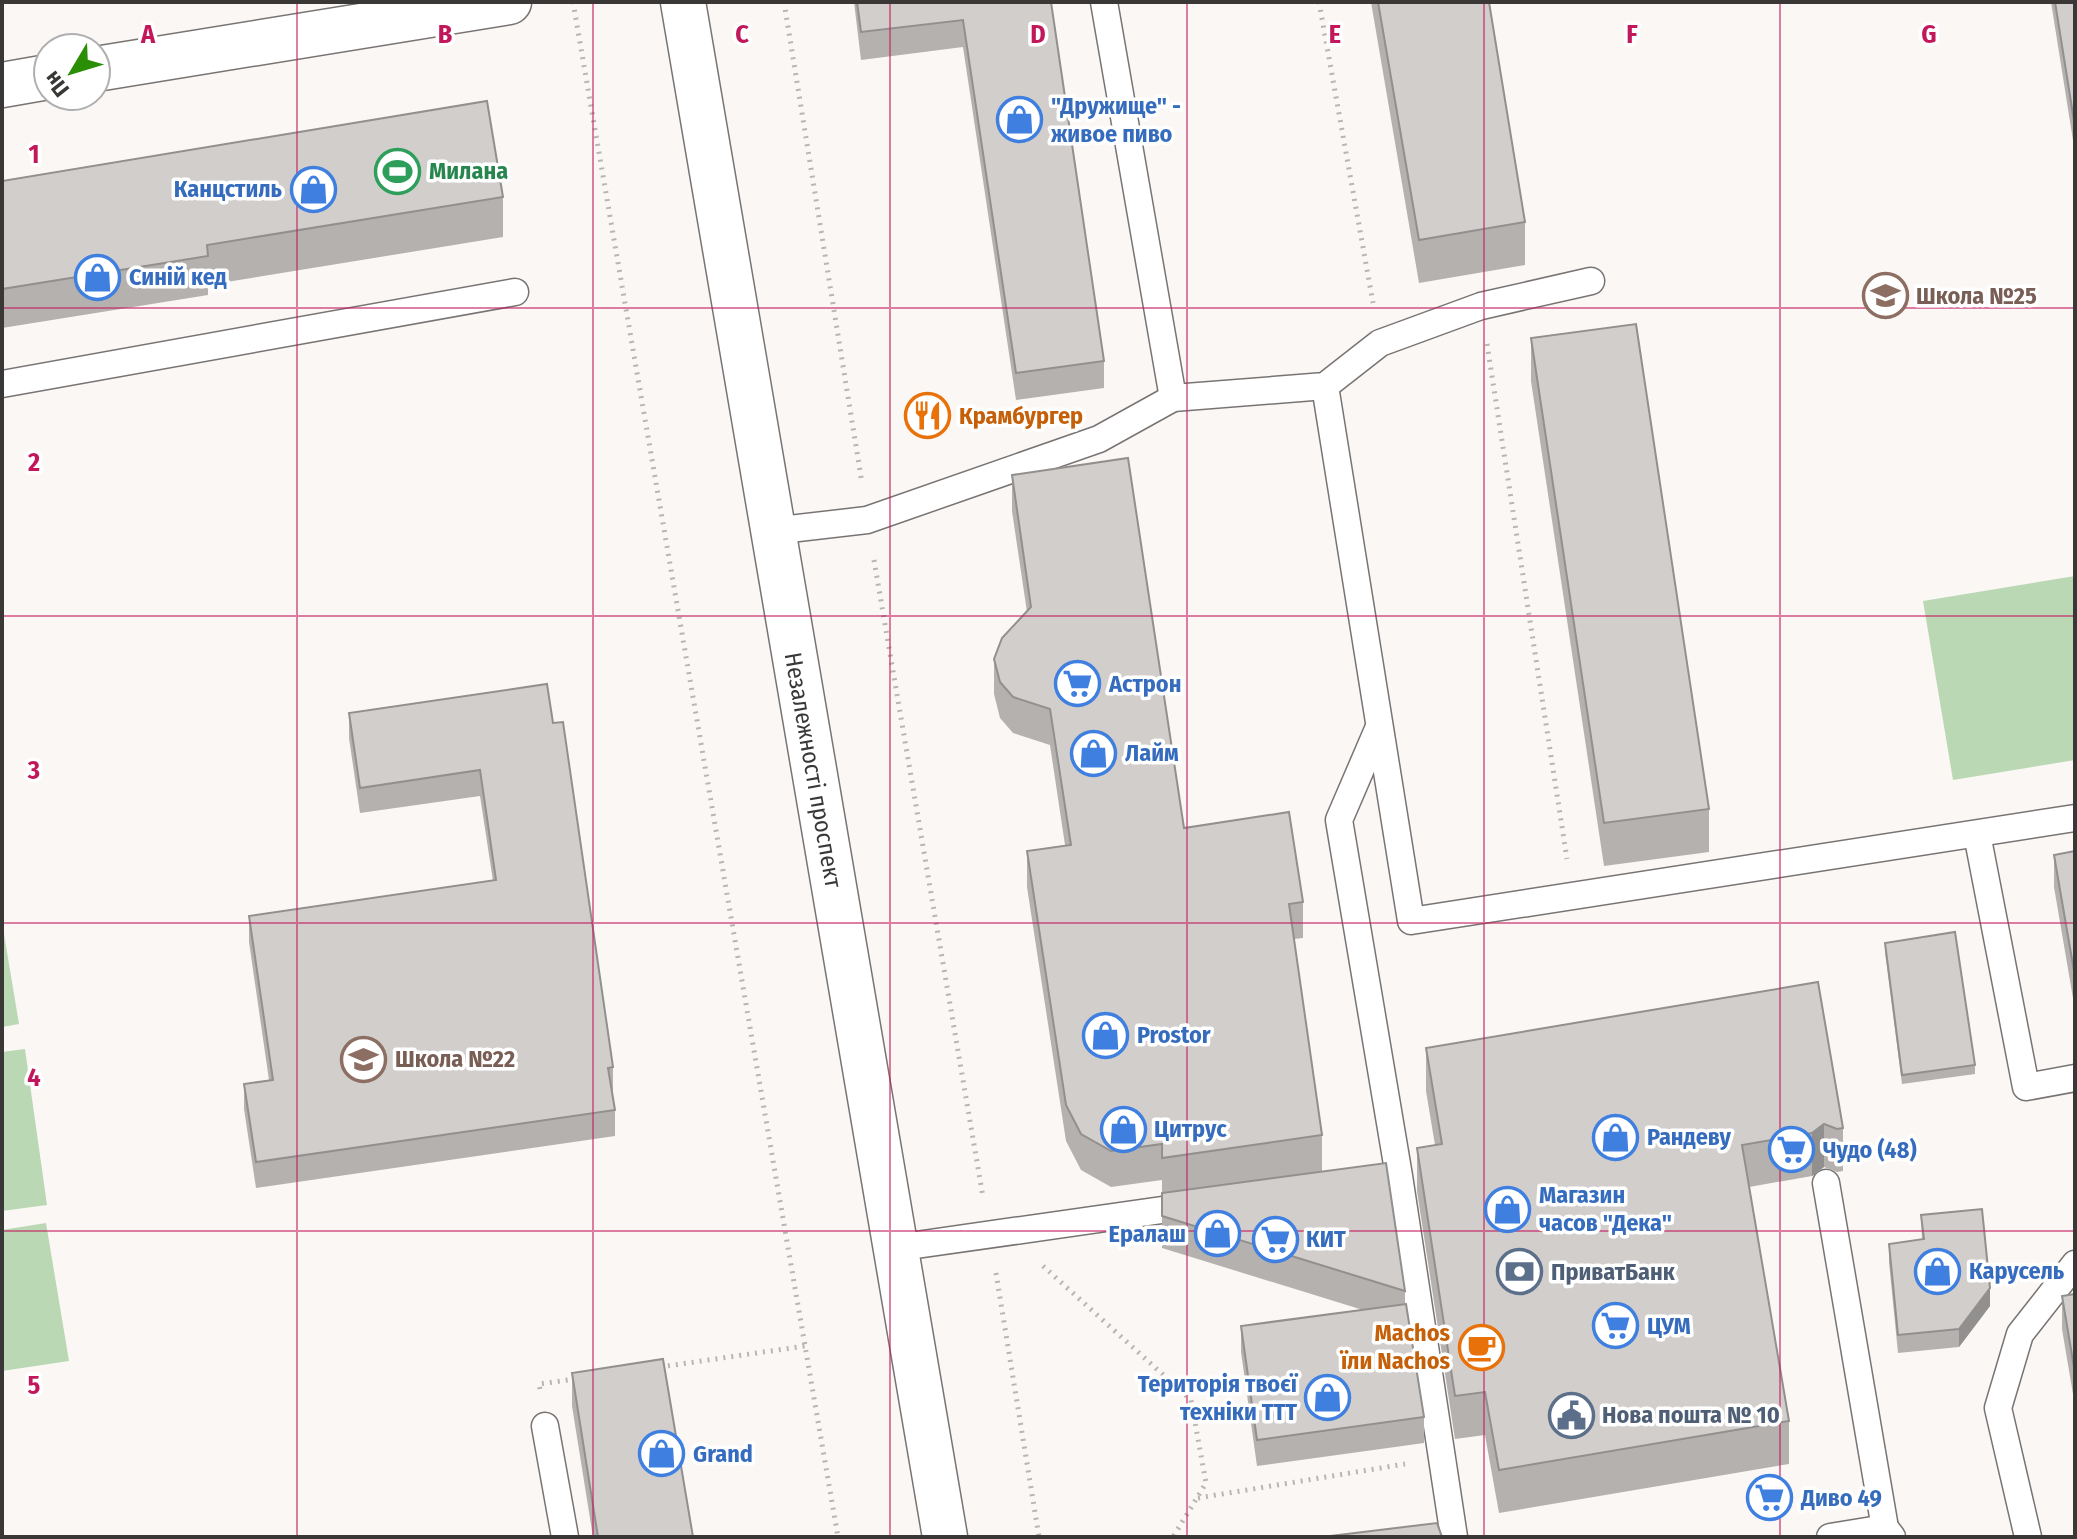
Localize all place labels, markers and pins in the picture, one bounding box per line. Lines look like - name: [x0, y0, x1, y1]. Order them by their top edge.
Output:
- place label: "Дружище" - живое пиво: [1050, 92, 1181, 148]
- shop icon: "Дружище" - живое пиво: [996, 96, 1044, 144]
- sports icon: Милана: [374, 147, 422, 195]
- place label: Милана: [429, 157, 508, 185]
- shop icon: Канцстиль: [289, 165, 337, 213]
- place label: Канцстиль: [174, 175, 283, 203]
- shop icon: Синій кед: [74, 253, 122, 301]
- place label: Синій кед: [129, 263, 227, 291]
- school or university icon: Школа №25: [1861, 272, 1909, 320]
- place label: Школа №25: [1916, 282, 2037, 310]
- restaurant icon: Крамбургер: [904, 392, 952, 440]
- place label: Крамбургер: [959, 402, 1083, 430]
- supermarket icon: Астрон: [1054, 660, 1102, 708]
- place label: Астрон: [1108, 670, 1181, 698]
- shop icon: Лайм: [1070, 729, 1118, 777]
- place label: Лайм: [1125, 739, 1179, 767]
- shop icon: Prostor: [1082, 1011, 1130, 1059]
- place label: Prostor: [1137, 1021, 1211, 1049]
- school or university icon: Школа №22: [340, 1035, 388, 1083]
- place label: Школа №22: [395, 1045, 515, 1073]
- shop icon: Цитрус: [1099, 1105, 1147, 1153]
- shop icon: Рандеву: [1592, 1113, 1640, 1161]
- place label: Цитрус: [1154, 1115, 1227, 1143]
- place label: Рандеву: [1647, 1123, 1732, 1151]
- supermarket icon: Чудо (48): [1768, 1126, 1816, 1174]
- place label: Чудо (48): [1823, 1136, 1917, 1164]
- place label: Магазин часов "Дека": [1539, 1181, 1672, 1237]
- shop icon: Магазин часов "Дека": [1484, 1185, 1532, 1233]
- shop icon: Ералаш: [1193, 1210, 1241, 1258]
- supermarket icon: КИТ: [1251, 1215, 1299, 1263]
- place label: Ералаш: [1109, 1220, 1186, 1248]
- place label: КИТ: [1306, 1225, 1346, 1253]
- shop icon: Карусель: [1914, 1247, 1962, 1295]
- bank icon: ПриватБанк: [1496, 1248, 1544, 1296]
- place label: Карусель: [1969, 1257, 2065, 1285]
- place label: ПриватБанк: [1551, 1258, 1676, 1286]
- supermarket icon: ЦУМ: [1592, 1302, 1640, 1350]
- place label: ЦУМ: [1647, 1312, 1691, 1340]
- place label: Machos їли Nachos: [1339, 1319, 1450, 1375]
- cafe icon: Machos їли Nachos: [1457, 1323, 1505, 1371]
- place label: Територія твоєї техніки ТТТ: [1138, 1370, 1299, 1426]
- shop icon: Територія твоєї техніки ТТТ: [1304, 1374, 1352, 1422]
- public building icon: Нова пошта № 10: [1547, 1391, 1595, 1439]
- place label: Нова пошта № 10: [1602, 1401, 1780, 1429]
- shop icon: Grand: [638, 1430, 686, 1478]
- place label: Grand: [693, 1440, 753, 1468]
- supermarket icon: Диво 49: [1746, 1474, 1794, 1522]
- place label: Диво 49: [1800, 1484, 1882, 1512]

